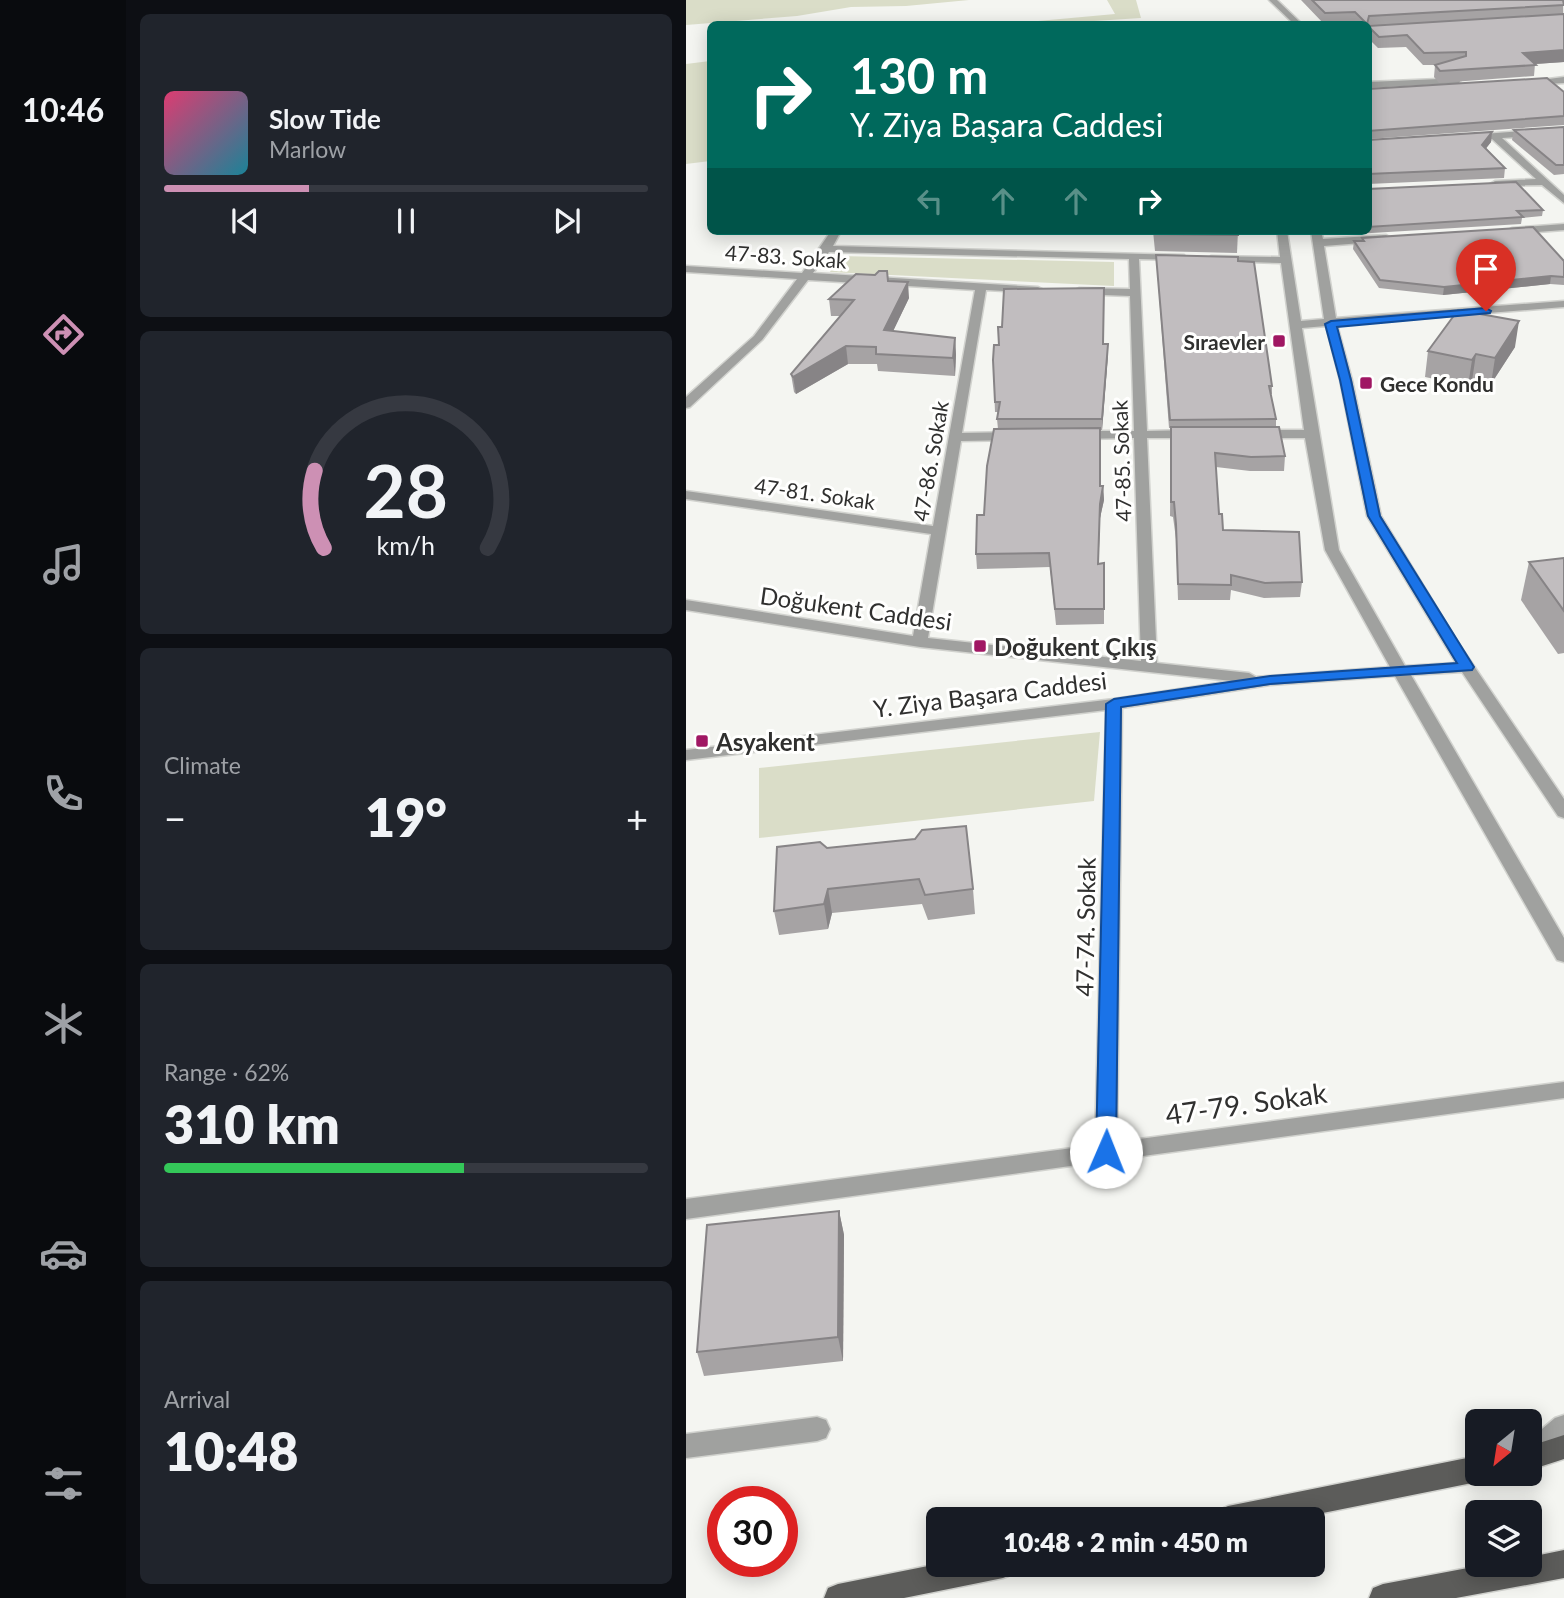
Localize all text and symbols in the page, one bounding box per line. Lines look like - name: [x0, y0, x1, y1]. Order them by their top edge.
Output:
- text: 130 m: [850, 46, 988, 104]
- icon: right: [735, 49, 826, 140]
- text: 10:46: [22, 90, 104, 129]
- text: Slow Tide: [269, 103, 381, 135]
- text: Y. Ziya Başara Caddesi: [850, 105, 1163, 144]
- text: Marlow: [269, 135, 346, 163]
- icon: left: [911, 182, 949, 220]
- icon: ahead: [984, 182, 1022, 220]
- icon: ahead: [1057, 182, 1095, 220]
- icon: right: [1130, 182, 1168, 220]
- icon: previous: [226, 202, 264, 240]
- icon: pause: [387, 202, 425, 240]
- icon: next: [548, 202, 586, 240]
- street label: 47-83. Sokak: [724, 239, 848, 273]
- pin: [1456, 239, 1516, 311]
- icon: arrive: [1467, 250, 1505, 288]
- icon: directions: [39, 310, 88, 359]
- place label: Sıraevler: [1184, 329, 1265, 354]
- marker: Sıraevler: [1271, 333, 1287, 349]
- place label: Gece Kondu: [1380, 371, 1494, 396]
- marker: Gece Kondu: [1358, 375, 1374, 391]
- street label: 47-86. Sokak: [907, 399, 953, 523]
- street label: 47-85. Sokak: [1106, 399, 1136, 522]
- text: 28: [364, 447, 448, 535]
- street label: 47-81. Sokak: [753, 472, 877, 514]
- text: km/h: [377, 530, 435, 560]
- icon: music: [39, 540, 88, 589]
- street label: Doğukent Caddesi: [758, 580, 954, 636]
- place label: Doğukent Çıkış: [994, 632, 1157, 661]
- marker: Doğukent Çıkış: [972, 638, 988, 654]
- street label: Y. Ziya Başara Caddesi: [872, 665, 1108, 723]
- place label: Asyakent: [715, 727, 815, 756]
- marker: Asyakent: [694, 733, 710, 749]
- text: Climate: [164, 751, 241, 779]
- icon: phone: [39, 769, 88, 818]
- text: 19°: [365, 786, 447, 848]
- text: −: [164, 795, 186, 841]
- text: +: [626, 795, 648, 841]
- street label: 47-74. Sokak: [1069, 856, 1101, 997]
- icon: climate: [39, 999, 88, 1048]
- text: Range · 62%: [164, 1058, 289, 1086]
- street label: 47-79. Sokak: [1163, 1075, 1330, 1131]
- text: 310 km: [164, 1093, 340, 1155]
- position arrow: [1069, 1115, 1143, 1189]
- icon: car: [39, 1229, 88, 1278]
- text: Arrival: [164, 1385, 230, 1413]
- north arrow: [1465, 1409, 1542, 1486]
- map controls: [1465, 1409, 1542, 1577]
- text: 10:48: [164, 1420, 298, 1482]
- icon: filters: [39, 1459, 88, 1508]
- speed limit sign: 30: [707, 1486, 798, 1577]
- button: layers: [1465, 1500, 1542, 1577]
- text: 10:48 · 2 min · 450 m: [1003, 1526, 1248, 1558]

